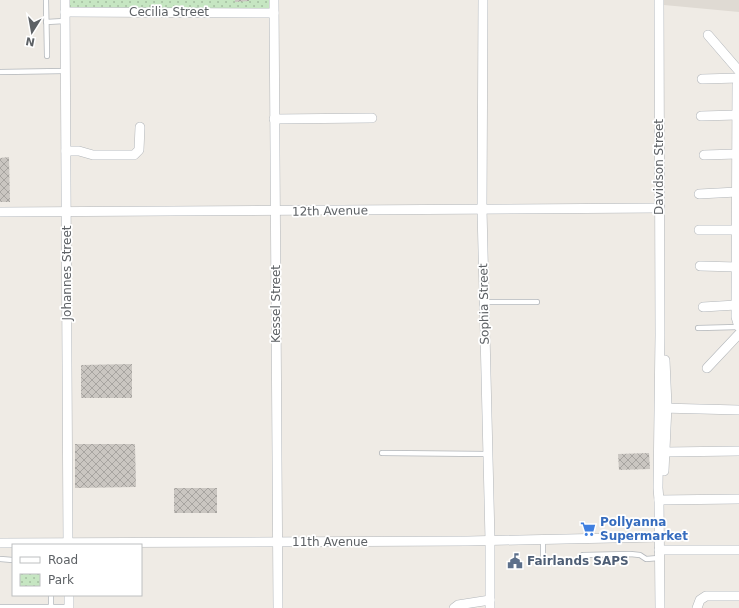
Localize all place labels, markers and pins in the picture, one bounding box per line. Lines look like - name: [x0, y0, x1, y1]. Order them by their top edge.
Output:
- place label: Pollyanna Supermarket: [600, 515, 688, 543]
- supermarket icon: Pollyanna Supermarket: [579, 520, 597, 538]
- public building icon: Fairlands SAPS: [506, 552, 524, 570]
- place label: Fairlands SAPS: [527, 554, 629, 568]

